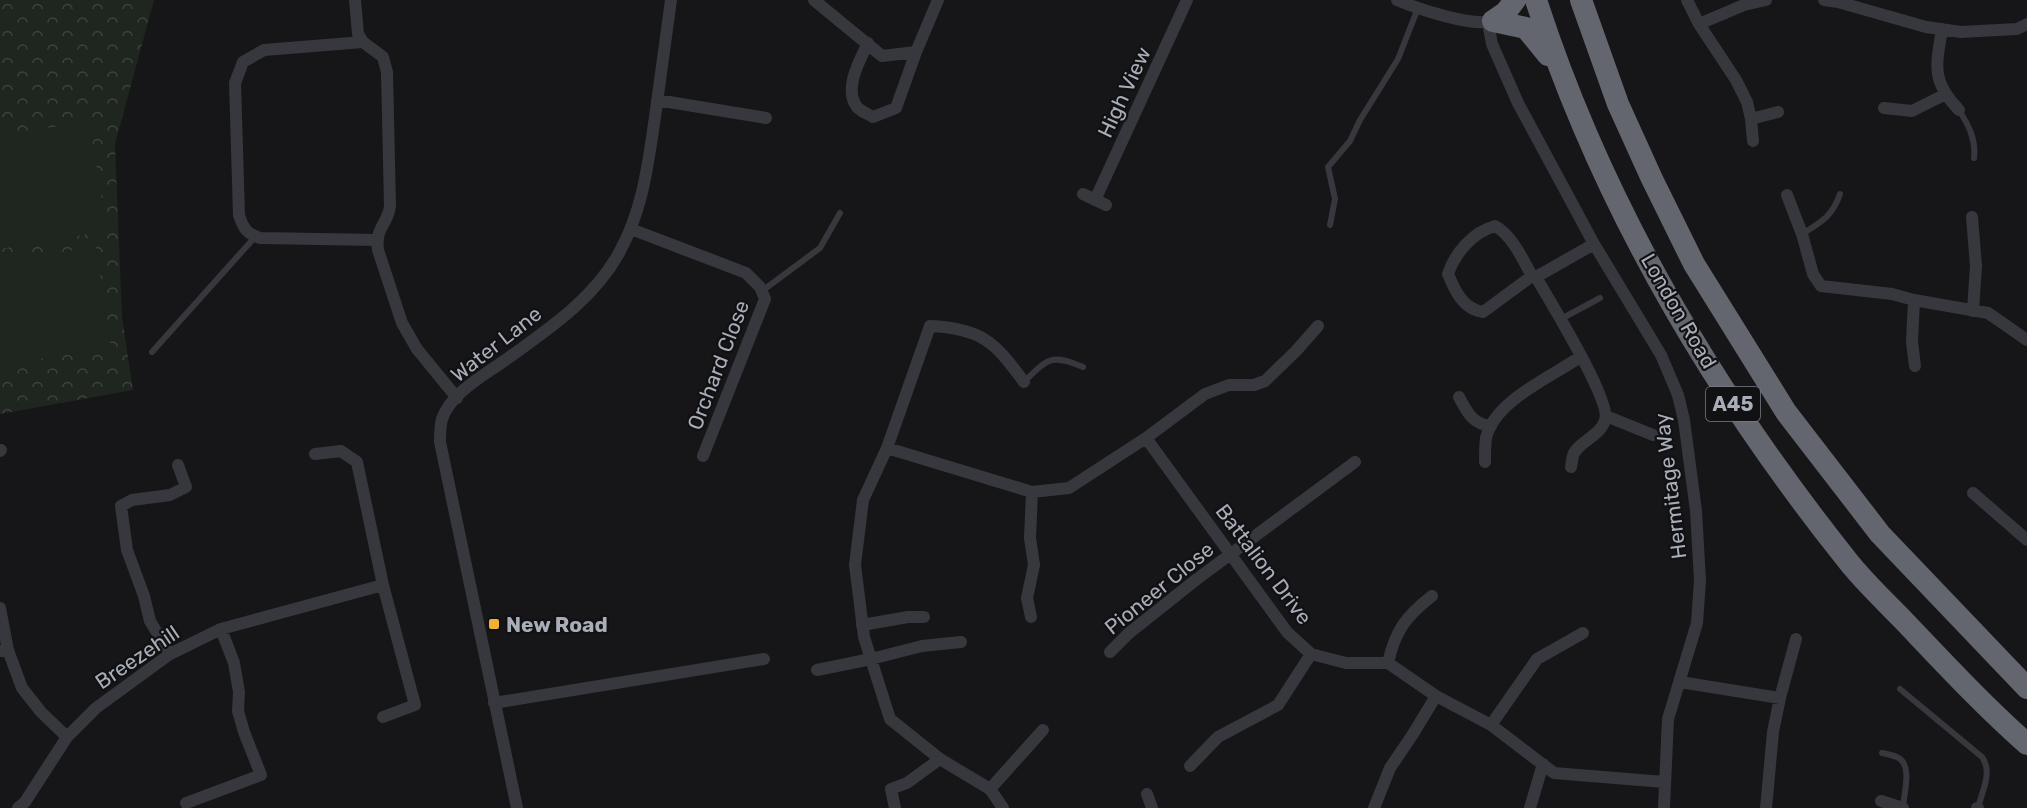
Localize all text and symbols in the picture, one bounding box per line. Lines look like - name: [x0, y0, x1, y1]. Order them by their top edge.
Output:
- street label: High View: [1092, 43, 1156, 141]
- street label: London Road: [1636, 249, 1722, 373]
- street label: Orchard Close: [682, 297, 754, 433]
- street label: Water Lane: [446, 301, 546, 387]
- road number: A45: [1706, 387, 1760, 421]
- street label: Hermitage Way: [1649, 411, 1691, 560]
- street label: Battalion Drive: [1211, 499, 1317, 629]
- street label: Pioneer Close: [1099, 536, 1219, 640]
- place label: New Road: [506, 612, 608, 637]
- marker: New Road: [487, 617, 501, 631]
- street label: Breezehill: [90, 620, 184, 694]

